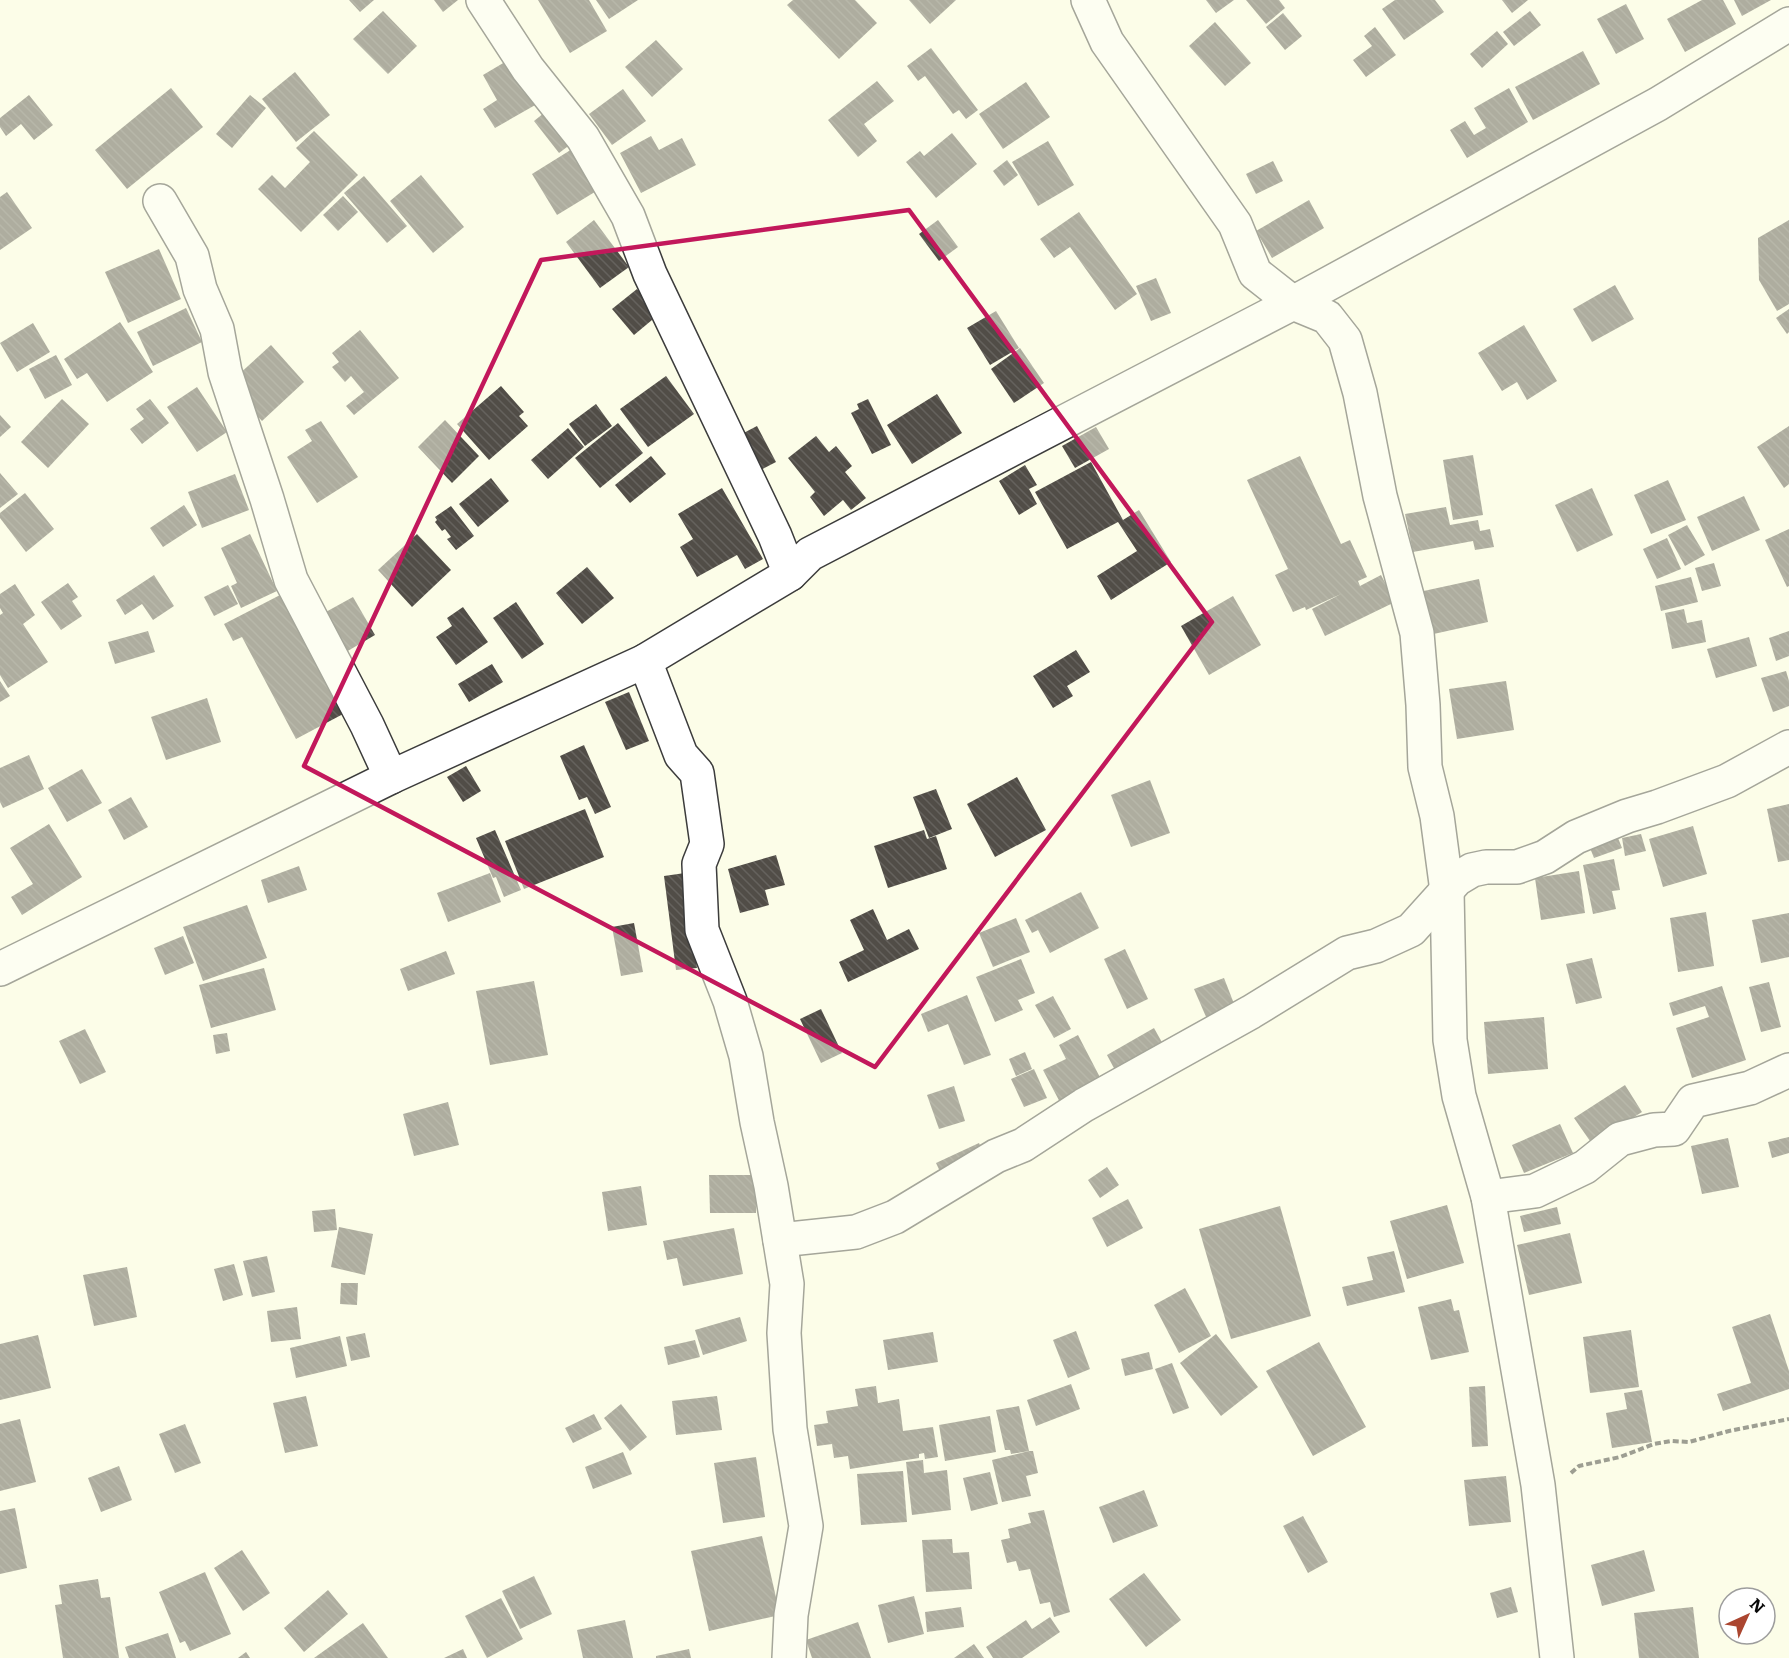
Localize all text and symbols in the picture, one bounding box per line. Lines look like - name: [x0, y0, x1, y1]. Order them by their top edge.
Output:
- north arrow: [1717, 1586, 1777, 1646]
- text: N: [1745, 1591, 1772, 1618]

